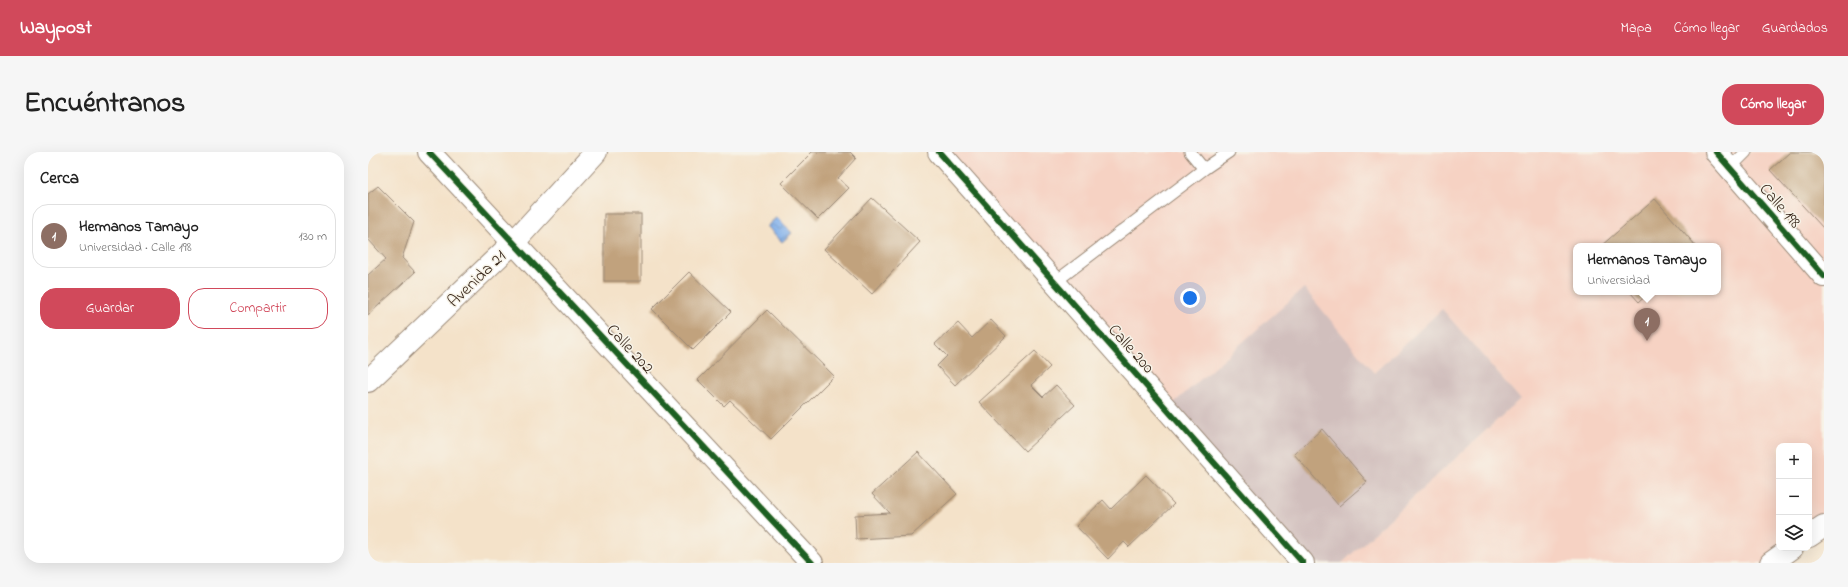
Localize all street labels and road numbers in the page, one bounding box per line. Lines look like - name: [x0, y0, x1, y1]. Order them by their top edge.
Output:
- street label: Calle 198: [1753, 178, 1807, 234]
- street label: Avenida 21: [442, 244, 513, 314]
- street label: Calle 202: [600, 318, 660, 380]
- street label: Calle 200: [1102, 319, 1160, 379]

